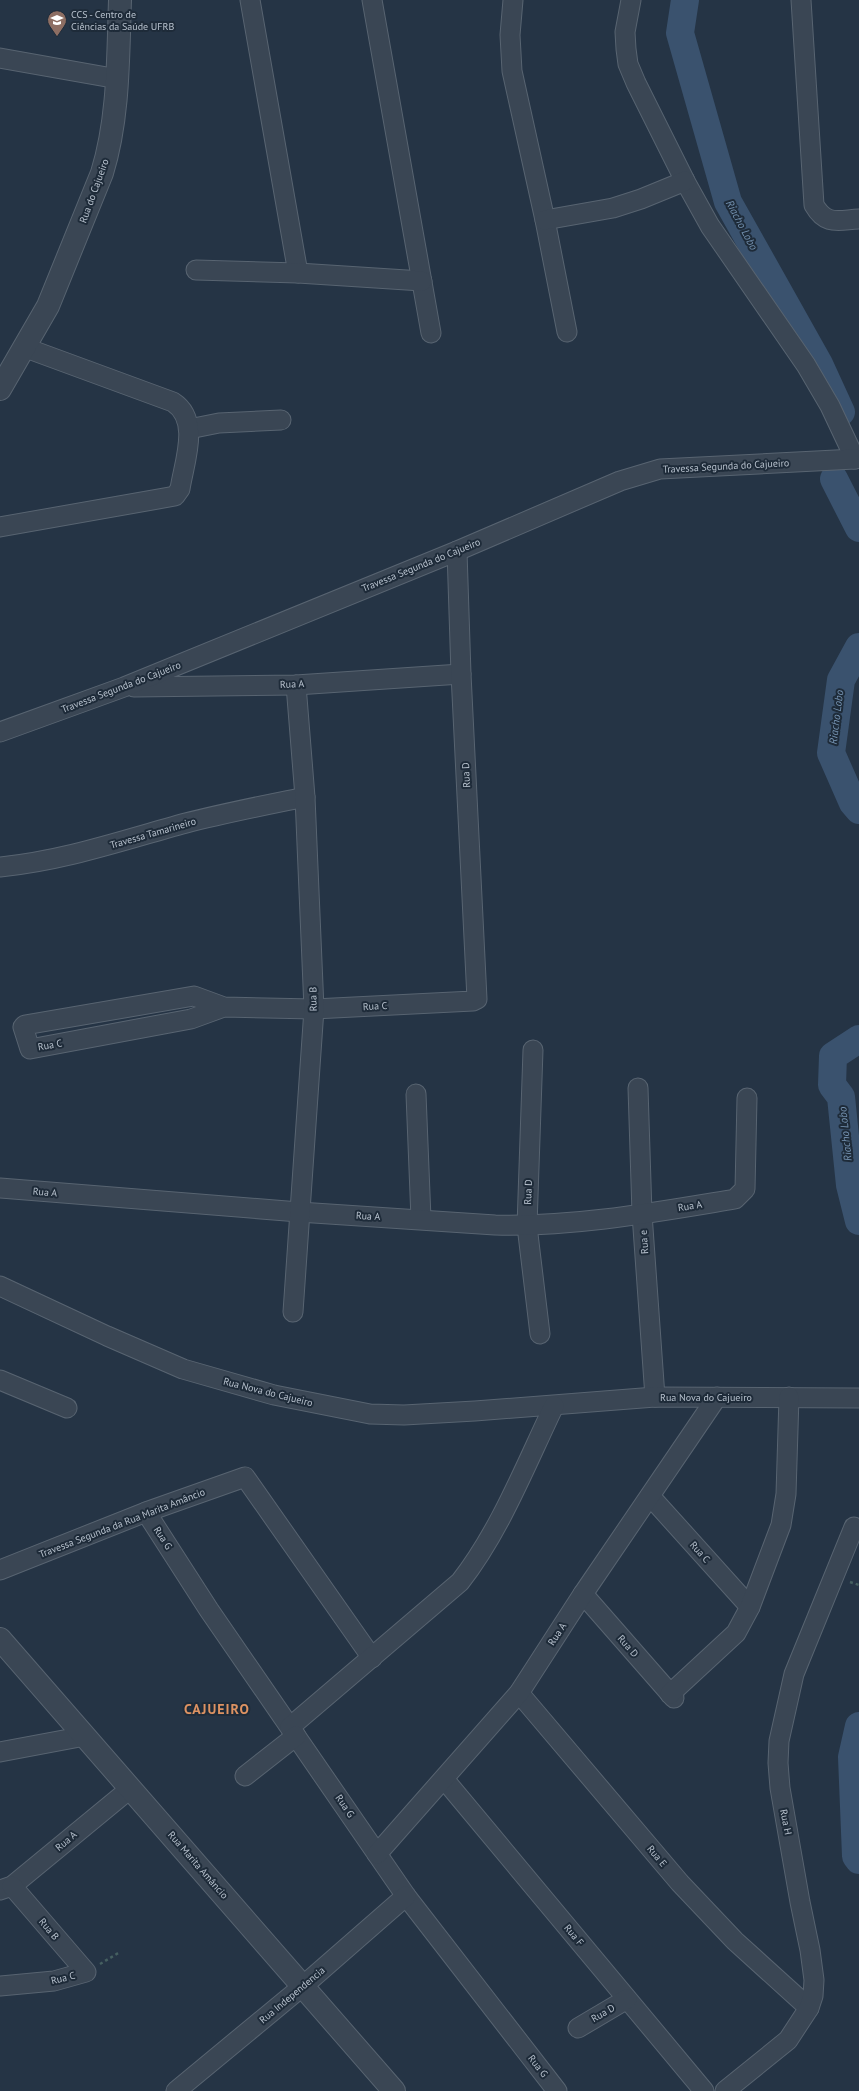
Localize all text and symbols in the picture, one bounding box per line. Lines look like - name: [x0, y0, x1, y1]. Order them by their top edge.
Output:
- place label: CCS - Centro de Ciências da Saúde UFRB: [71, 8, 174, 33]
- school or university icon: CCS - Centro de Ciências da Saúde UFRB: [46, 9, 68, 37]
- street label: Rua do Cajueiro: [76, 157, 112, 225]
- water label: Riacho Lobo: [723, 197, 761, 253]
- street label: Travessa Segunda do Cajueiro: [662, 456, 790, 476]
- street label: Travessa Segunda do Cajueiro: [360, 535, 482, 595]
- street label: Travessa Segunda do Cajueiro: [60, 658, 182, 716]
- street label: Rua A: [280, 677, 305, 691]
- water label: Riacho Lobo: [826, 688, 846, 745]
- street label: Rua D: [459, 762, 473, 788]
- street label: Travessa Tamarineiro: [108, 814, 198, 852]
- street label: Rua B: [306, 986, 320, 1011]
- street label: Rua C: [362, 999, 388, 1013]
- street label: Rua C: [37, 1036, 64, 1054]
- water label: Riacho Lobo: [835, 1105, 855, 1162]
- street label: Rua D: [521, 1179, 535, 1205]
- street label: Rua A: [32, 1184, 58, 1200]
- street label: Rua A: [677, 1198, 703, 1214]
- street label: Rua A: [355, 1209, 381, 1223]
- street label: Rua e: [637, 1230, 651, 1254]
- street label: Rua Nova do Cajueiro: [222, 1375, 314, 1409]
- street label: Rua Nova do Cajueiro: [660, 1391, 752, 1404]
- street label: Travessa Segunda da Rua Marita Amâncio: [37, 1485, 207, 1561]
- street label: Rua G: [151, 1524, 175, 1552]
- street label: Rua C: [687, 1539, 713, 1566]
- street label: Rua A: [545, 1620, 569, 1648]
- street label: Rua D: [615, 1632, 641, 1660]
- district label: CAJUEIRO: [184, 1700, 250, 1718]
- street label: Rua G: [333, 1792, 357, 1820]
- street label: Rua H: [777, 1808, 795, 1836]
- street label: Rua A: [52, 1828, 80, 1854]
- street label: Rua Marita Amâncio: [165, 1828, 231, 1902]
- street label: Rua E: [644, 1843, 670, 1869]
- street label: Rua B: [36, 1915, 62, 1943]
- street label: Rua F: [561, 1922, 587, 1948]
- street label: Rua Independencia: [257, 1964, 328, 2026]
- street label: Rua C: [49, 1969, 77, 1987]
- street label: Rua D: [589, 2001, 617, 2025]
- street label: Rua G: [525, 2052, 551, 2080]

